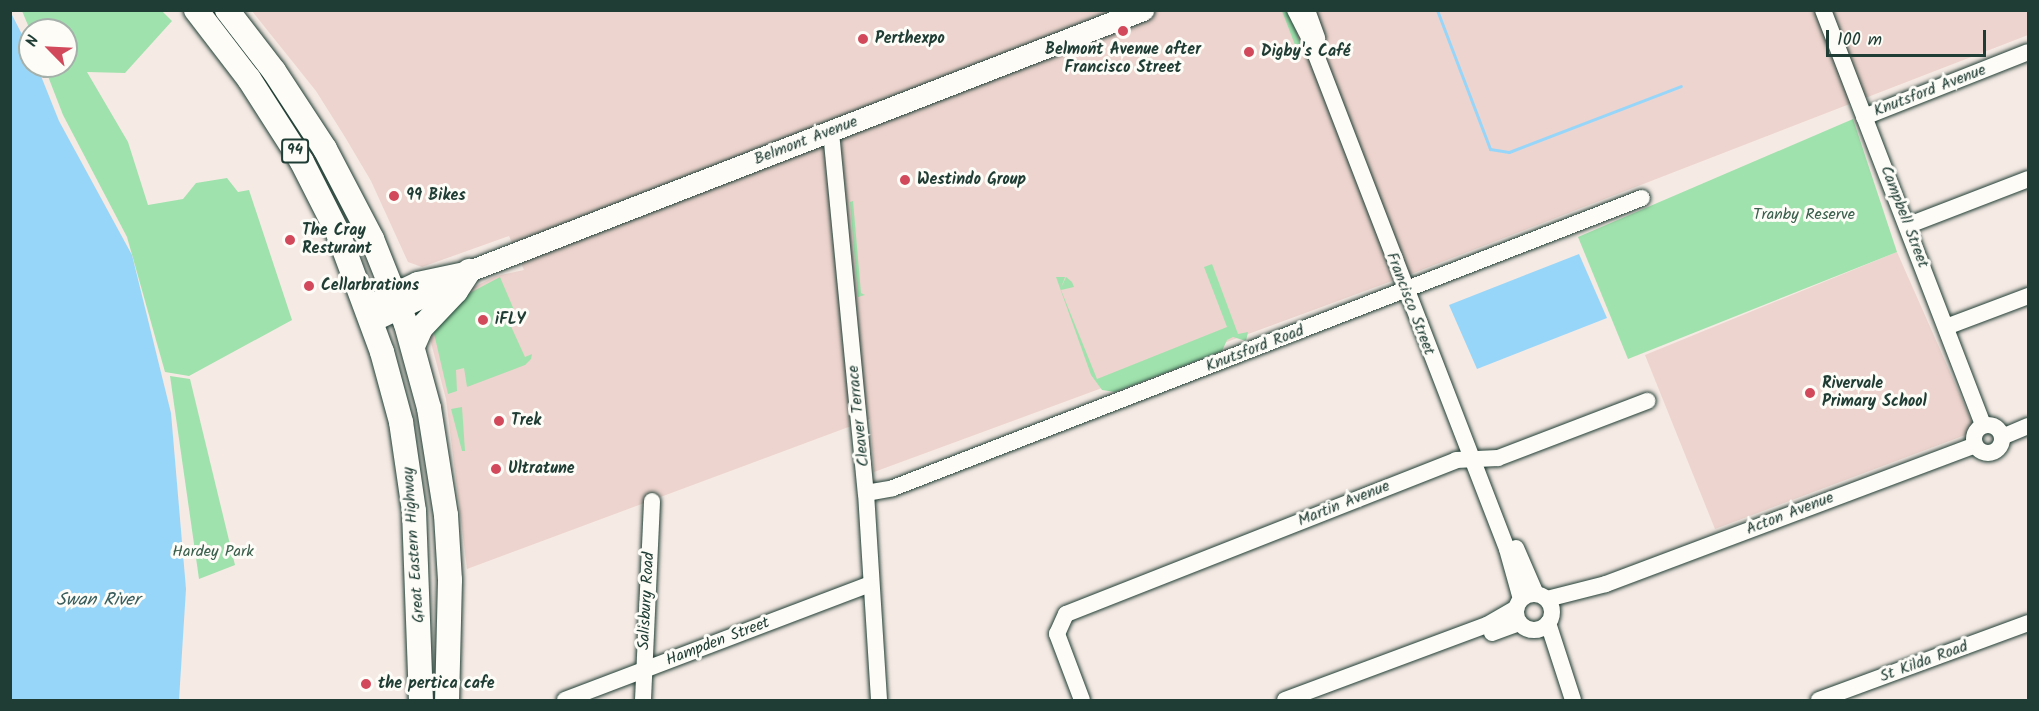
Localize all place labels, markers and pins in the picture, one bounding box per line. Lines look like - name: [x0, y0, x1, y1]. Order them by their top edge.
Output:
- marker: Belmont Avenue after Francisco Street: [1116, 24, 1130, 38]
- place label: Perthexpo: [875, 29, 945, 49]
- marker: Perthexpo: [856, 32, 870, 46]
- place label: Belmont Avenue after Francisco Street: [1045, 40, 1201, 78]
- place label: Digby's Café: [1261, 42, 1350, 62]
- marker: Digby's Café: [1242, 45, 1256, 59]
- place label: Westindo Group: [917, 170, 1026, 190]
- marker: Westindo Group: [898, 173, 912, 187]
- place label: 99 Bikes: [406, 186, 466, 206]
- marker: 99 Bikes: [387, 189, 401, 203]
- place label: The Cray Resturant: [302, 221, 372, 259]
- marker: The Cray Resturant: [283, 233, 297, 247]
- place label: Cellarbrations: [321, 276, 419, 296]
- marker: Cellarbrations: [302, 279, 316, 293]
- place label: iFLY: [495, 310, 526, 330]
- marker: iFLY: [476, 313, 490, 327]
- place label: Rivervale Primary School: [1822, 374, 1927, 412]
- marker: Rivervale Primary School: [1803, 386, 1817, 400]
- place label: Trek: [511, 411, 541, 431]
- marker: Trek: [492, 414, 506, 428]
- place label: Ultratune: [508, 459, 575, 479]
- marker: Ultratune: [489, 462, 503, 476]
- place label: the pertica cafe: [378, 674, 495, 694]
- marker: the pertica cafe: [359, 677, 373, 691]

